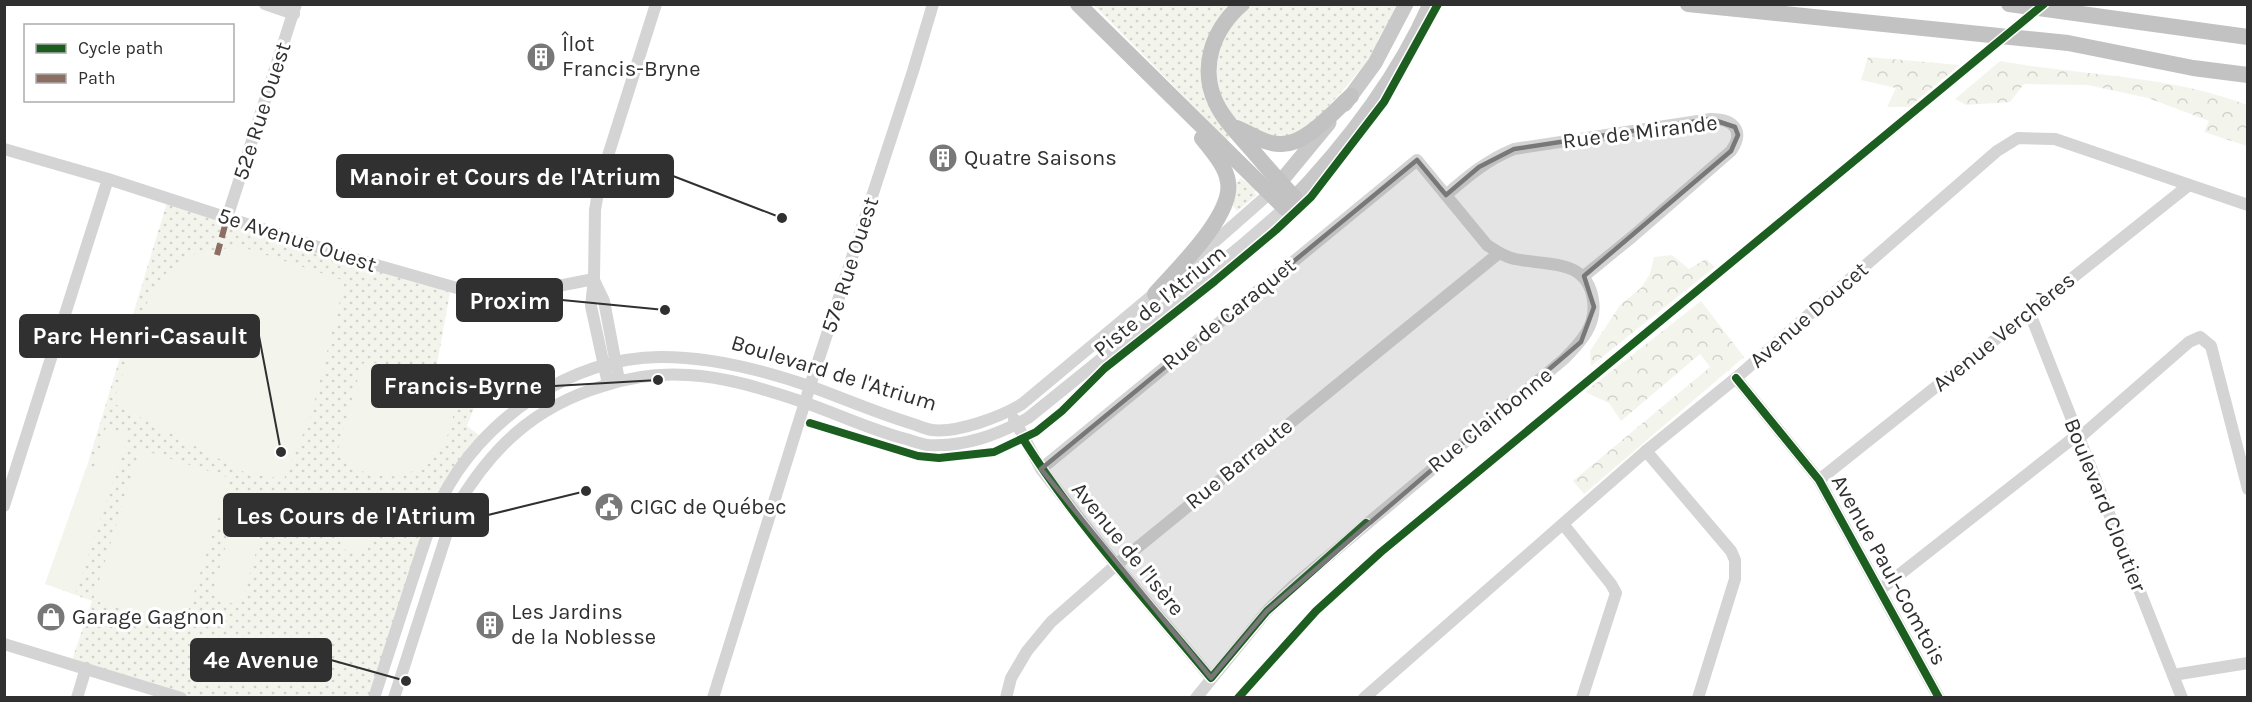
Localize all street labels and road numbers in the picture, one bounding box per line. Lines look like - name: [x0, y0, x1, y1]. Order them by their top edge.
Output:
- street label: 52e Rue Ouest: [227, 39, 297, 183]
- street label: Rue de Mirande: [1561, 110, 1719, 154]
- street label: 57e Rue Ouest: [816, 194, 884, 336]
- street label: 5e Avenue Ouest: [214, 202, 380, 278]
- street label: Piste de l'Atrium: [1088, 240, 1232, 362]
- street label: Rue de Caraquet: [1157, 252, 1301, 376]
- street label: Avenue Doucet: [1744, 257, 1874, 373]
- street label: Avenue Verchères: [1928, 267, 2080, 397]
- street label: Boulevard de l'Atrium: [728, 329, 940, 417]
- street label: Rue Clairbonne: [1423, 362, 1557, 478]
- street label: Rue Barraute: [1180, 413, 1298, 515]
- street label: Boulevard Cloutier: [2058, 414, 2152, 596]
- street label: Avenue Paul-Comtois: [1826, 470, 1952, 670]
- street label: Avenue de l'Isère: [1066, 477, 1190, 621]

